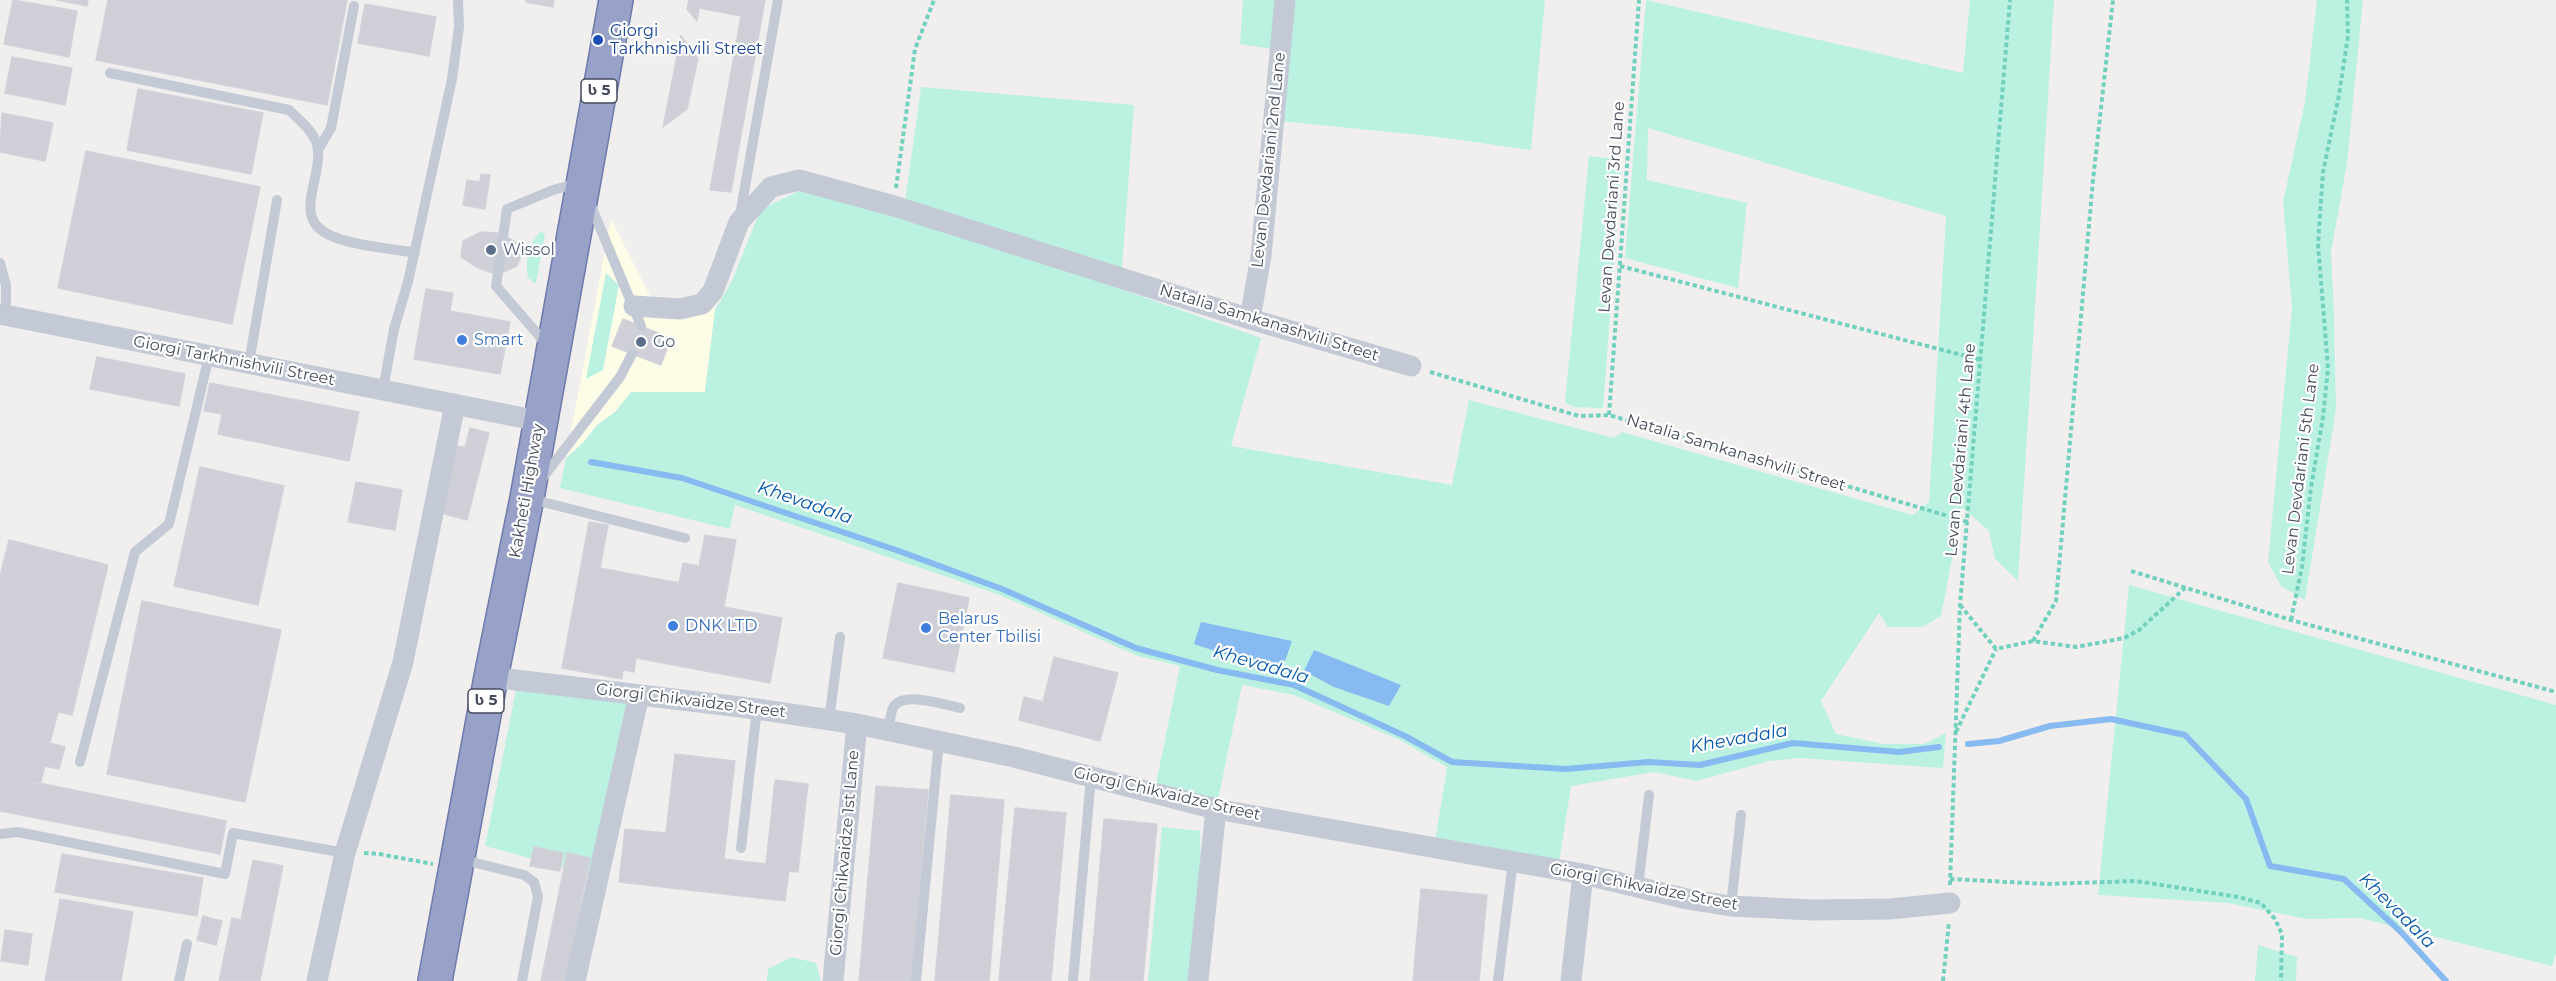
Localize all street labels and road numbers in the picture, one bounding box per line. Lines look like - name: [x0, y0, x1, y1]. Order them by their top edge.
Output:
- street label: Levan Devdariani 2nd Lane: [1248, 51, 1290, 269]
- road number: ს 5: [581, 79, 617, 103]
- street label: Levan Devdariani 3rd Lane: [1595, 101, 1629, 313]
- street label: Natalia Samkanashvili Street: [1157, 280, 1381, 366]
- street label: Giorgi Tarkhnishvili Street: [132, 332, 336, 390]
- street label: Levan Devdariani 4th Lane: [1942, 343, 1980, 557]
- street label: Levan Devdariani 5th Lane: [2279, 362, 2323, 576]
- street label: Natalia Samkanashvili Street: [1624, 410, 1848, 496]
- street label: Kakheti Highway: [506, 422, 548, 560]
- street label: Giorgi Chikvaidze Street: [595, 680, 787, 722]
- road number: ს 5: [468, 689, 504, 713]
- street label: Giorgi Chikvaidze 1st Lane: [826, 749, 864, 957]
- street label: Giorgi Chikvaidze Street: [1072, 763, 1262, 825]
- street label: Giorgi Chikvaidze Street: [1548, 859, 1740, 915]

